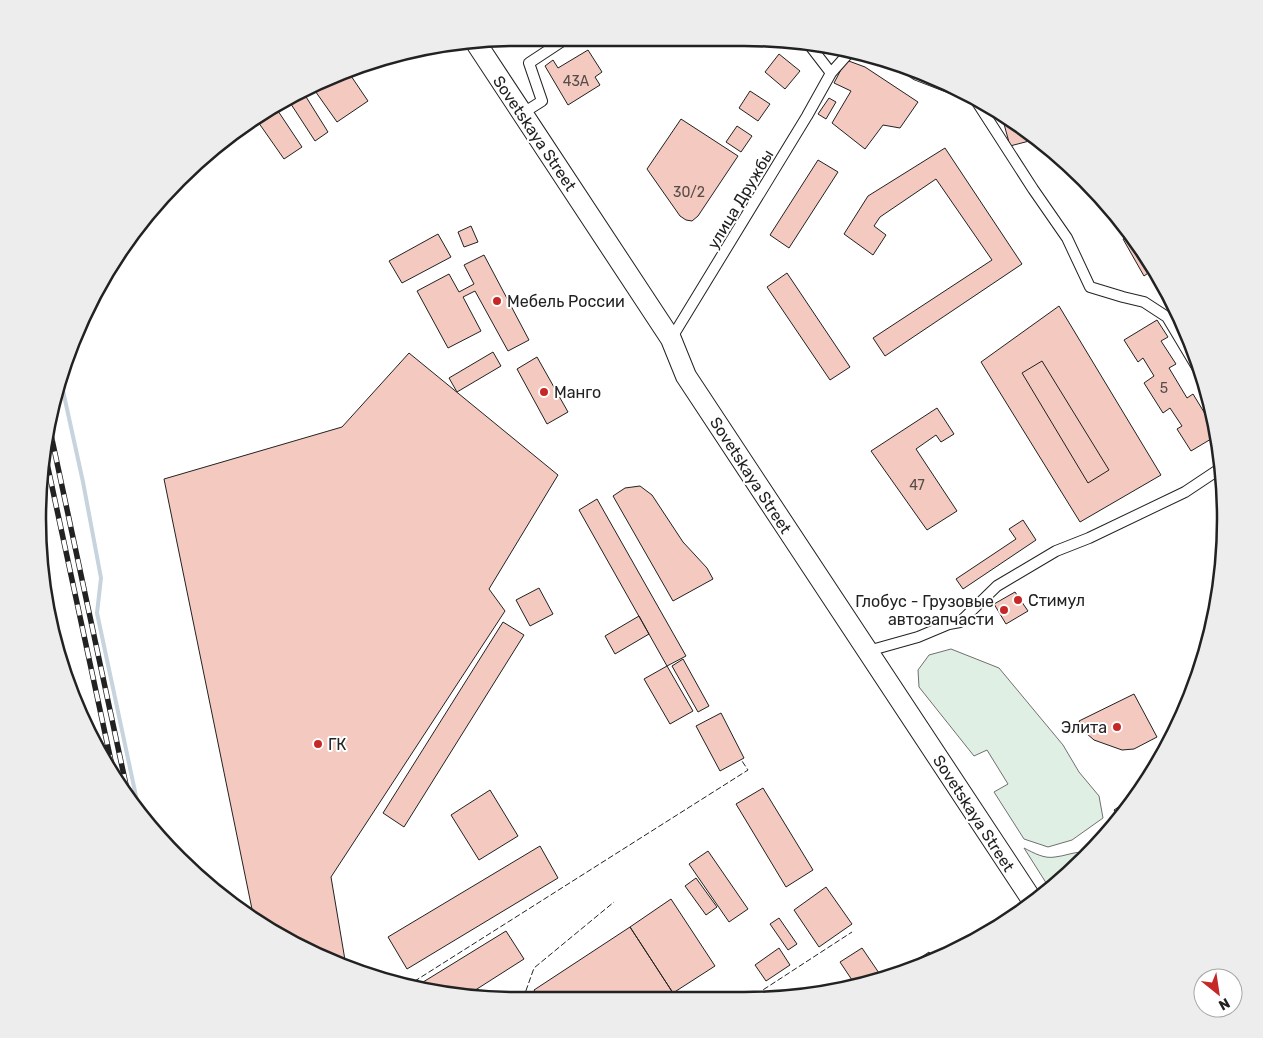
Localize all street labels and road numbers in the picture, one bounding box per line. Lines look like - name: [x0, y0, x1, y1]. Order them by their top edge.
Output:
- street label: Sovetskaya Street: [489, 72, 580, 195]
- street label: улица Дружбы: [703, 146, 778, 252]
- street label: Sovetskaya Street: [706, 413, 795, 537]
- street label: Sovetskaya Street: [929, 751, 1018, 875]

